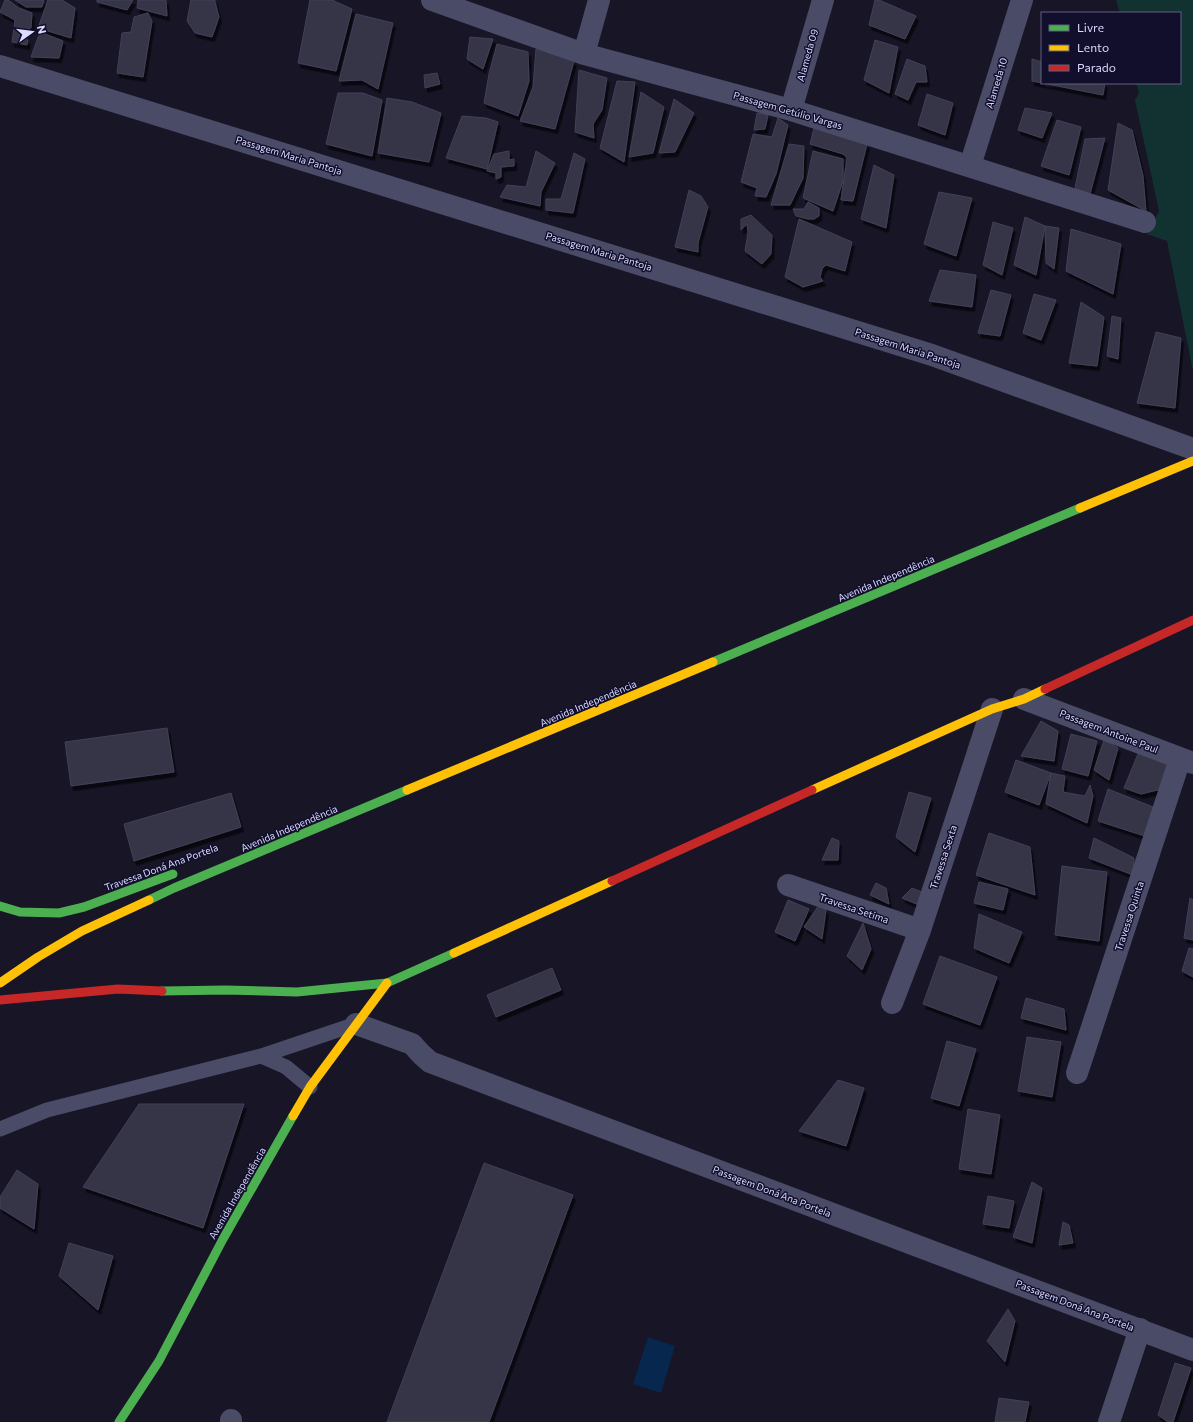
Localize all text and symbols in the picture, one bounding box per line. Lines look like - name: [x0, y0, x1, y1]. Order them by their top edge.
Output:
- north arrow: [12, 12, 52, 52]
- legend: [1041, 12, 1181, 84]
- text: Livre: [1077, 20, 1104, 34]
- text: N: [35, 24, 49, 35]
- street label: Alameda 09: [794, 27, 820, 83]
- text: Lento: [1077, 40, 1109, 54]
- street label: Alameda 10: [983, 56, 1009, 110]
- text: Parado: [1077, 60, 1116, 74]
- street label: Passagem Getúlio Vargas: [732, 89, 844, 131]
- street label: Passagem Maria Pantoja: [234, 133, 344, 177]
- street label: Passagem Maria Pantoja: [544, 229, 654, 273]
- street label: Passagem Maria Pantoja: [854, 325, 962, 371]
- street label: Avenida Independência: [836, 552, 936, 604]
- street label: Avenida Independência: [538, 677, 638, 729]
- street label: Passagem Antoine Paul: [1058, 707, 1160, 755]
- street label: Avenida Independência: [239, 802, 339, 854]
- street label: Travessa Sexta: [927, 823, 959, 891]
- street label: Travessa Doná Ana Portela: [103, 841, 219, 893]
- street label: Travessa Quinta: [1112, 880, 1146, 952]
- street label: Travessa Setima: [818, 890, 890, 926]
- street label: Avenida Independência: [206, 1145, 268, 1241]
- street label: Passagem Doná Ana Portela: [711, 1163, 833, 1219]
- street label: Passagem Doná Ana Portela: [1014, 1277, 1136, 1333]

